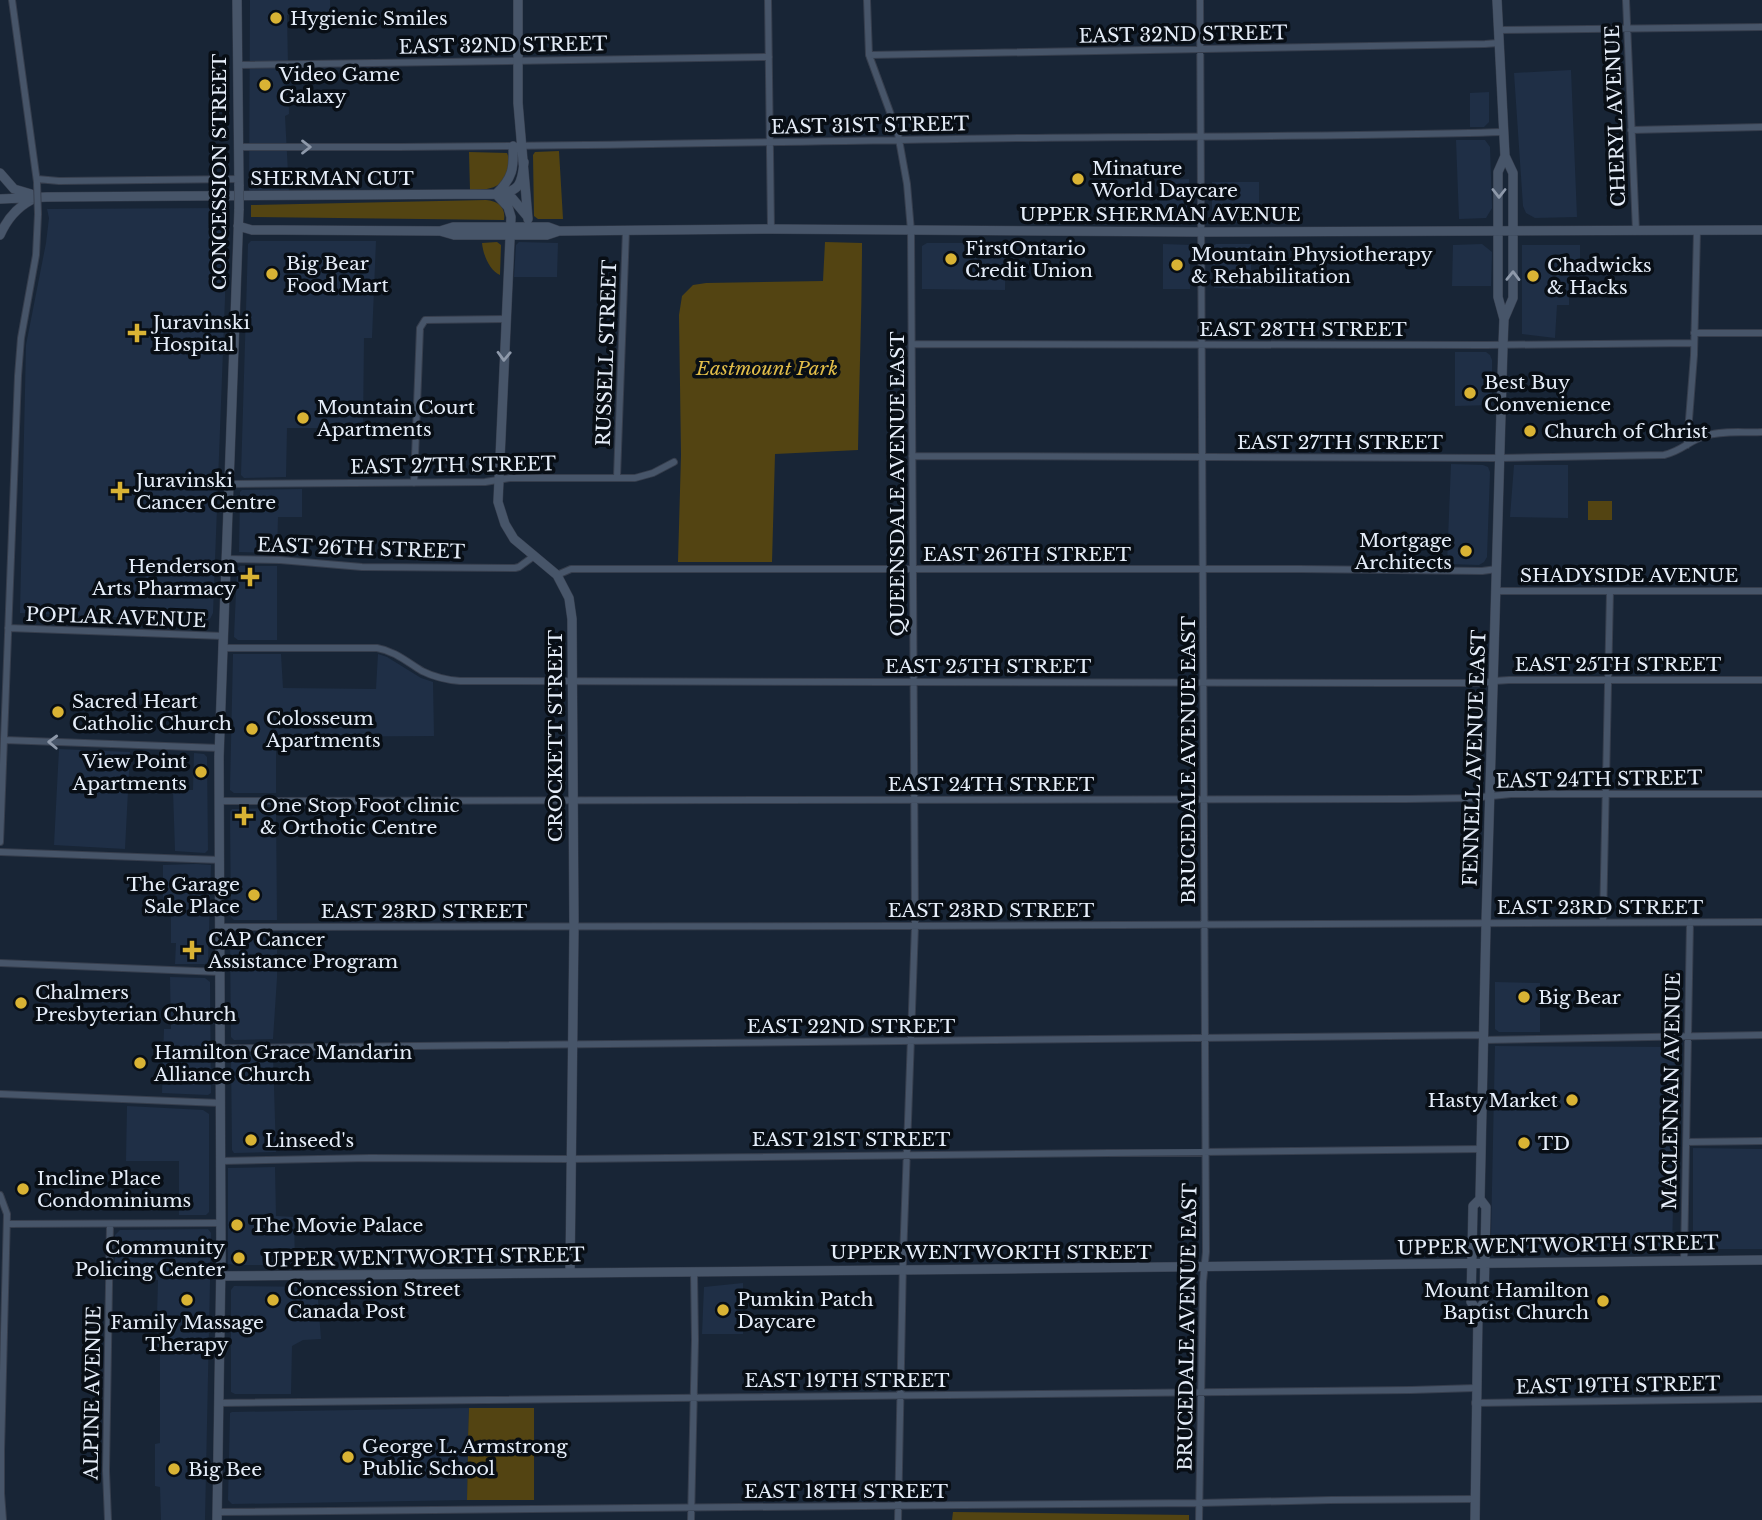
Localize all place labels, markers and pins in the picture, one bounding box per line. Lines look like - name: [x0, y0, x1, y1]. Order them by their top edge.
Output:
- place label: Hygienic Smiles: [290, 7, 448, 30]
- marker: Hygienic Smiles: [268, 10, 284, 26]
- place label: Video Game Galaxy: [278, 63, 400, 108]
- marker: Video Game Galaxy: [257, 77, 273, 93]
- place label: Minature World Daycare: [1091, 157, 1238, 202]
- marker: Minature World Daycare: [1070, 171, 1086, 187]
- place label: FirstOntario Credit Union: [965, 237, 1093, 282]
- place label: Mountain Physiotherapy & Rehabilitation: [1191, 243, 1433, 288]
- marker: FirstOntario Credit Union: [943, 251, 959, 267]
- place label: Big Bear Food Mart: [286, 252, 389, 297]
- place label: Chadwicks & Hacks: [1547, 254, 1652, 299]
- marker: Mountain Physiotherapy & Rehabilitation: [1169, 257, 1185, 273]
- marker: Big Bear Food Mart: [264, 266, 280, 282]
- marker: Chadwicks & Hacks: [1525, 268, 1541, 284]
- place label: Juravinski Hospital: [150, 311, 251, 356]
- marker: Juravinski Hospital: [127, 323, 147, 343]
- place label: Best Buy Convenience: [1484, 371, 1611, 416]
- marker: Best Buy Convenience: [1462, 385, 1478, 401]
- place label: Mountain Court Apartments: [316, 396, 476, 441]
- marker: Mountain Court Apartments: [295, 410, 311, 426]
- place label: Church of Christ: [1544, 420, 1709, 443]
- marker: Church of Christ: [1522, 423, 1538, 439]
- place label: Juravinski Cancer Centre: [133, 469, 276, 514]
- marker: Juravinski Cancer Centre: [110, 481, 130, 501]
- place label: Mortgage Architects: [1354, 529, 1452, 574]
- marker: Mortgage Architects: [1458, 543, 1474, 559]
- place label: Henderson Arts Pharmacy: [91, 555, 236, 600]
- marker: Henderson Arts Pharmacy: [242, 569, 258, 585]
- place label: Sacred Heart Catholic Church: [72, 690, 232, 735]
- marker: Sacred Heart Catholic Church: [50, 704, 66, 720]
- place label: Colosseum Apartments: [265, 707, 381, 752]
- marker: Colosseum Apartments: [244, 721, 260, 737]
- place label: View Point Apartments: [71, 750, 188, 795]
- marker: View Point Apartments: [193, 764, 209, 780]
- place label: One Stop Foot clinic & Orthotic Centre: [260, 794, 460, 839]
- marker: One Stop Foot clinic & Orthotic Centre: [234, 806, 254, 826]
- place label: The Garage Sale Place: [127, 873, 240, 918]
- marker: The Garage Sale Place: [246, 887, 262, 903]
- place label: CAP Cancer Assistance Program: [207, 928, 398, 973]
- marker: CAP Cancer Assistance Program: [182, 940, 202, 960]
- place label: Chalmers Presbyterian Church: [35, 981, 236, 1026]
- place label: Big Bear: [1538, 986, 1621, 1009]
- marker: Big Bear: [1516, 989, 1532, 1005]
- marker: Chalmers Presbyterian Church: [13, 995, 29, 1011]
- place label: Hamilton Grace Mandarin Alliance Church: [153, 1041, 412, 1086]
- marker: Hamilton Grace Mandarin Alliance Church: [132, 1055, 148, 1071]
- place label: Hasty Market: [1428, 1089, 1559, 1112]
- marker: Hasty Market: [1564, 1092, 1580, 1108]
- place label: Linseed's: [265, 1129, 354, 1152]
- marker: Linseed's: [243, 1132, 259, 1148]
- place label: TD: [1538, 1132, 1570, 1155]
- marker: TD: [1516, 1135, 1532, 1151]
- place label: Incline Place Condominiums: [37, 1167, 191, 1212]
- marker: Incline Place Condominiums: [15, 1181, 31, 1197]
- place label: The Movie Palace: [251, 1214, 423, 1237]
- marker: The Movie Palace: [229, 1217, 245, 1233]
- place label: Community Policing Center: [75, 1236, 225, 1281]
- marker: Community Policing Center: [231, 1250, 247, 1266]
- place label: Concession Street Canada Post: [287, 1278, 461, 1323]
- place label: Mount Hamilton Baptist Church: [1424, 1279, 1589, 1324]
- place label: Pumkin Patch Daycare: [737, 1288, 874, 1333]
- marker: Family Massage Therapy: [179, 1292, 195, 1308]
- marker: Concession Street Canada Post: [265, 1292, 281, 1308]
- marker: Mount Hamilton Baptist Church: [1595, 1293, 1611, 1309]
- marker: Pumkin Patch Daycare: [715, 1302, 731, 1318]
- place label: Family Massage Therapy: [110, 1311, 264, 1356]
- place label: George L. Armstrong Public School: [362, 1435, 568, 1480]
- marker: George L. Armstrong Public School: [340, 1449, 356, 1465]
- place label: Big Bee: [188, 1458, 262, 1481]
- marker: Big Bee: [166, 1461, 182, 1477]

